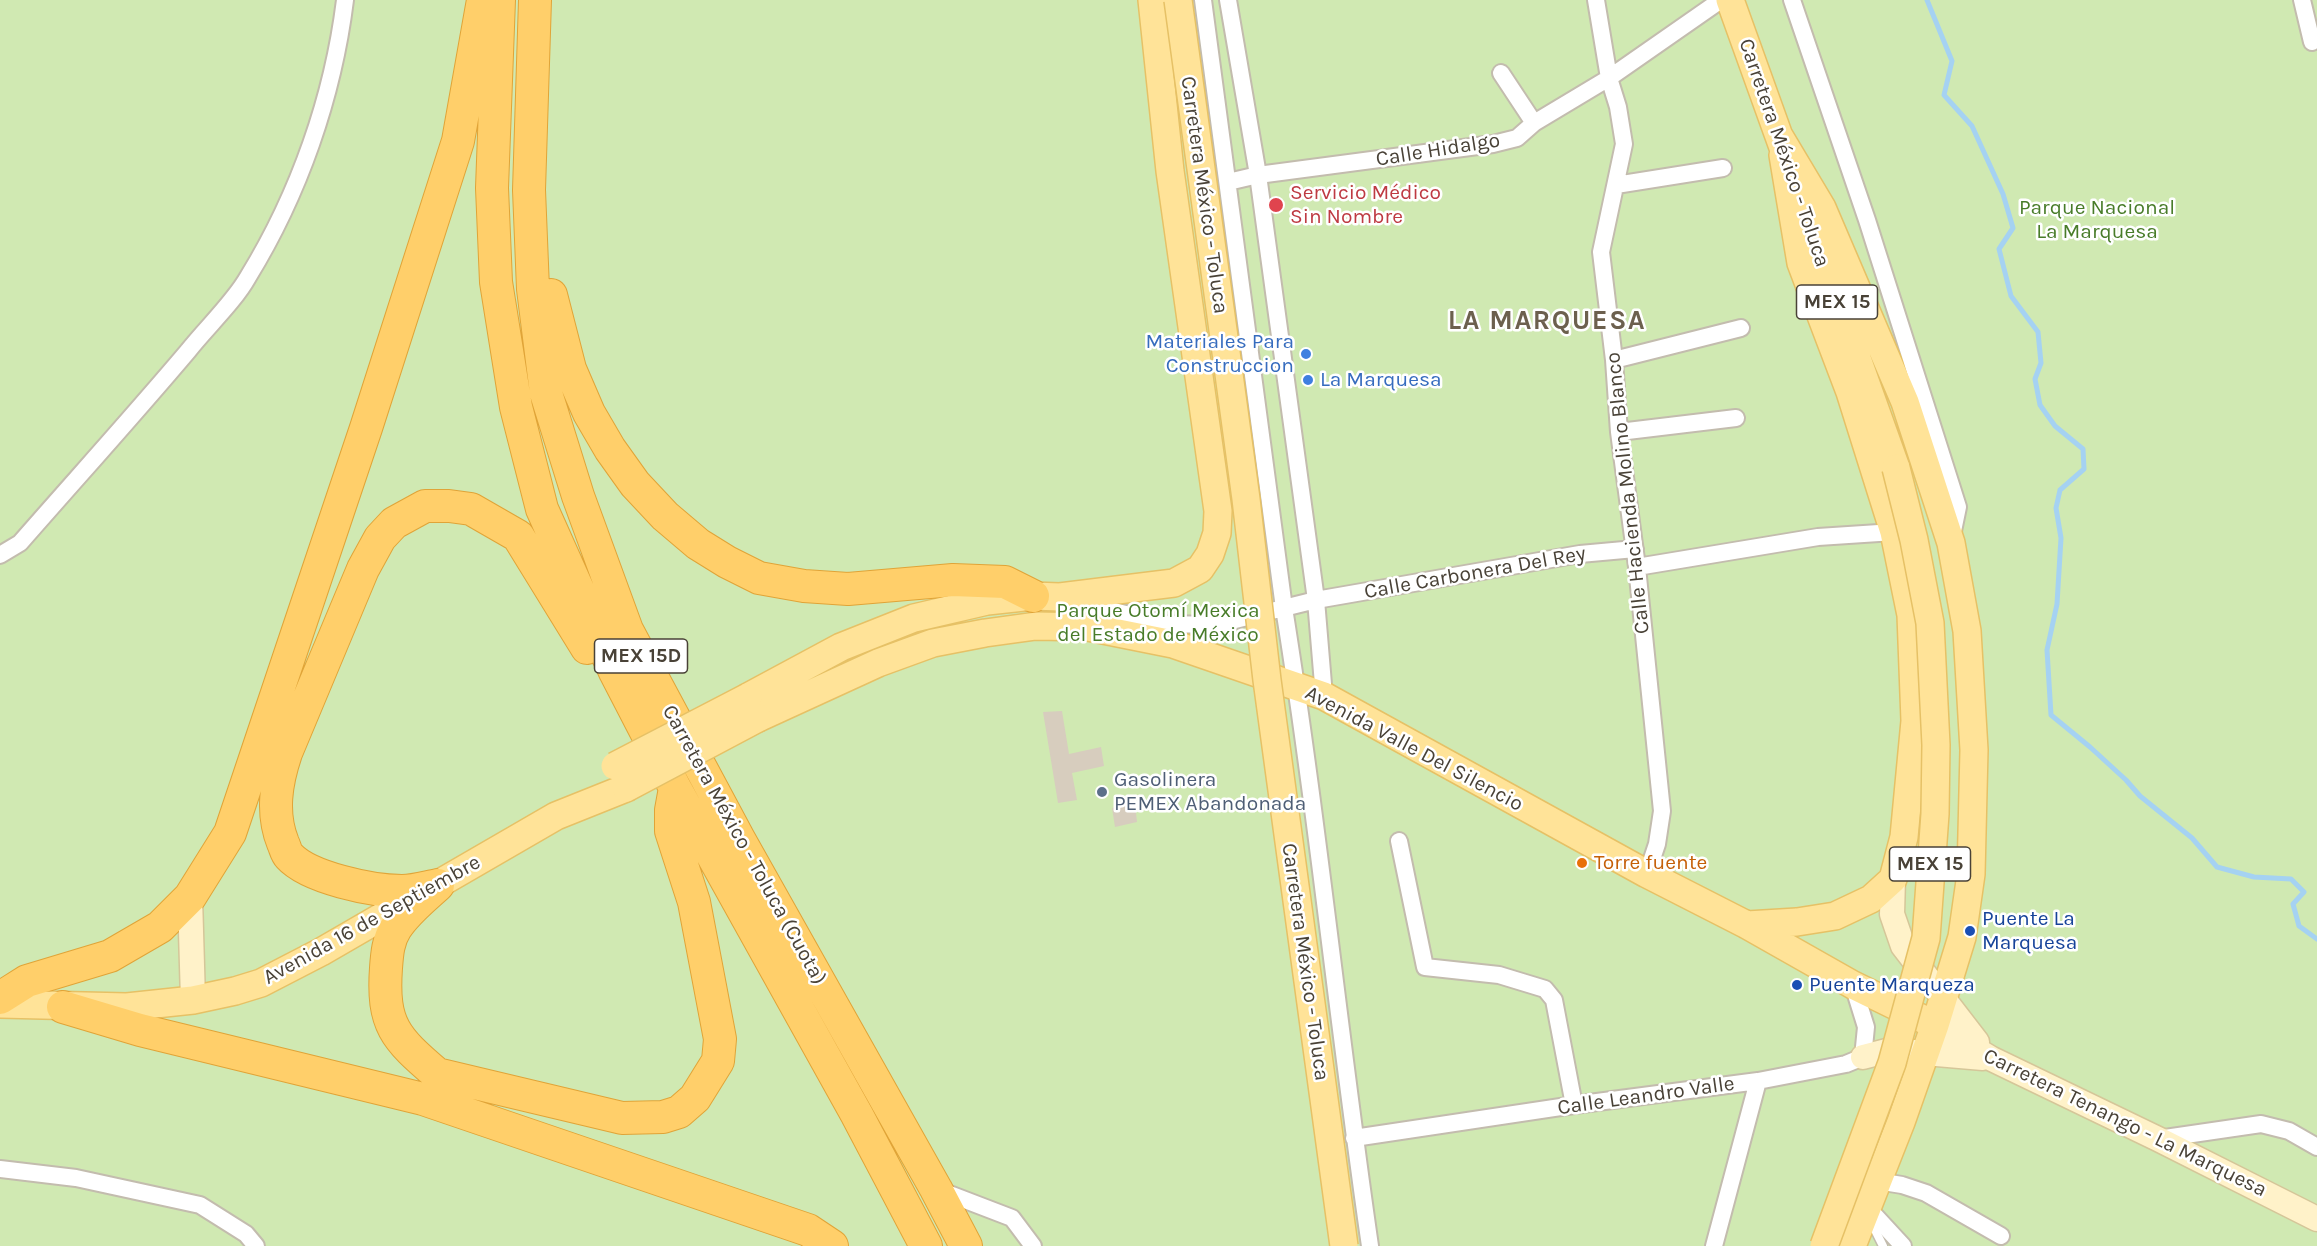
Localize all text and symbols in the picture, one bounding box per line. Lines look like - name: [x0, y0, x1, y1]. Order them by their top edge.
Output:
- street label: Carretera México - Toluca: [1733, 36, 1835, 270]
- street label: Carretera México - Toluca: [1175, 75, 1233, 315]
- street label: Calle Hidalgo: [1374, 128, 1502, 172]
- place label: Servicio Médico Sin Nombre: [1290, 180, 1441, 230]
- park label: Parque Nacional La Marquesa: [2019, 195, 2175, 245]
- marker: Servicio Médico Sin Nombre: [1267, 196, 1285, 214]
- road number: MEX 15: [1796, 285, 1878, 319]
- district label: LA MARQUESA: [1448, 305, 1646, 337]
- place label: Materiales Para Construccion: [1146, 329, 1294, 379]
- marker: Materiales Para Construccion: [1299, 347, 1313, 361]
- street label: Calle Hacienda Molino Blanco: [1601, 351, 1655, 635]
- place label: La Marquesa: [1320, 367, 1442, 393]
- marker: La Marquesa: [1301, 373, 1315, 387]
- street label: Calle Carbonera Del Rey: [1362, 541, 1588, 605]
- park label: Parque Otomí Mexica del Estado de México: [1056, 598, 1260, 648]
- road number: MEX 15D: [594, 639, 688, 673]
- street label: Avenida Valle Del Silencio: [1301, 681, 1527, 817]
- street label: Carretera México - Toluca (Cuota): [656, 701, 832, 989]
- place label: Gasolinera PEMEX Abandonada: [1114, 767, 1306, 817]
- marker: Gasolinera PEMEX Abandonada: [1095, 785, 1109, 799]
- street label: Carretera México - Toluca: [1276, 842, 1334, 1082]
- road number: MEX 15: [1890, 847, 1970, 881]
- street label: Avenida 16 de Septiembre: [259, 850, 485, 990]
- place label: Torre fuente: [1594, 850, 1707, 876]
- marker: Torre fuente: [1575, 856, 1589, 870]
- place label: Puente La Marquesa: [1982, 906, 2077, 956]
- marker: Puente La Marquesa: [1963, 924, 1977, 938]
- place label: Puente Marqueza: [1809, 972, 1975, 998]
- marker: Puente Marqueza: [1790, 978, 1804, 992]
- street label: Carretera Tenango - La Marquesa: [1979, 1043, 2271, 1203]
- street label: Calle Leandro Valle: [1556, 1071, 1736, 1121]

